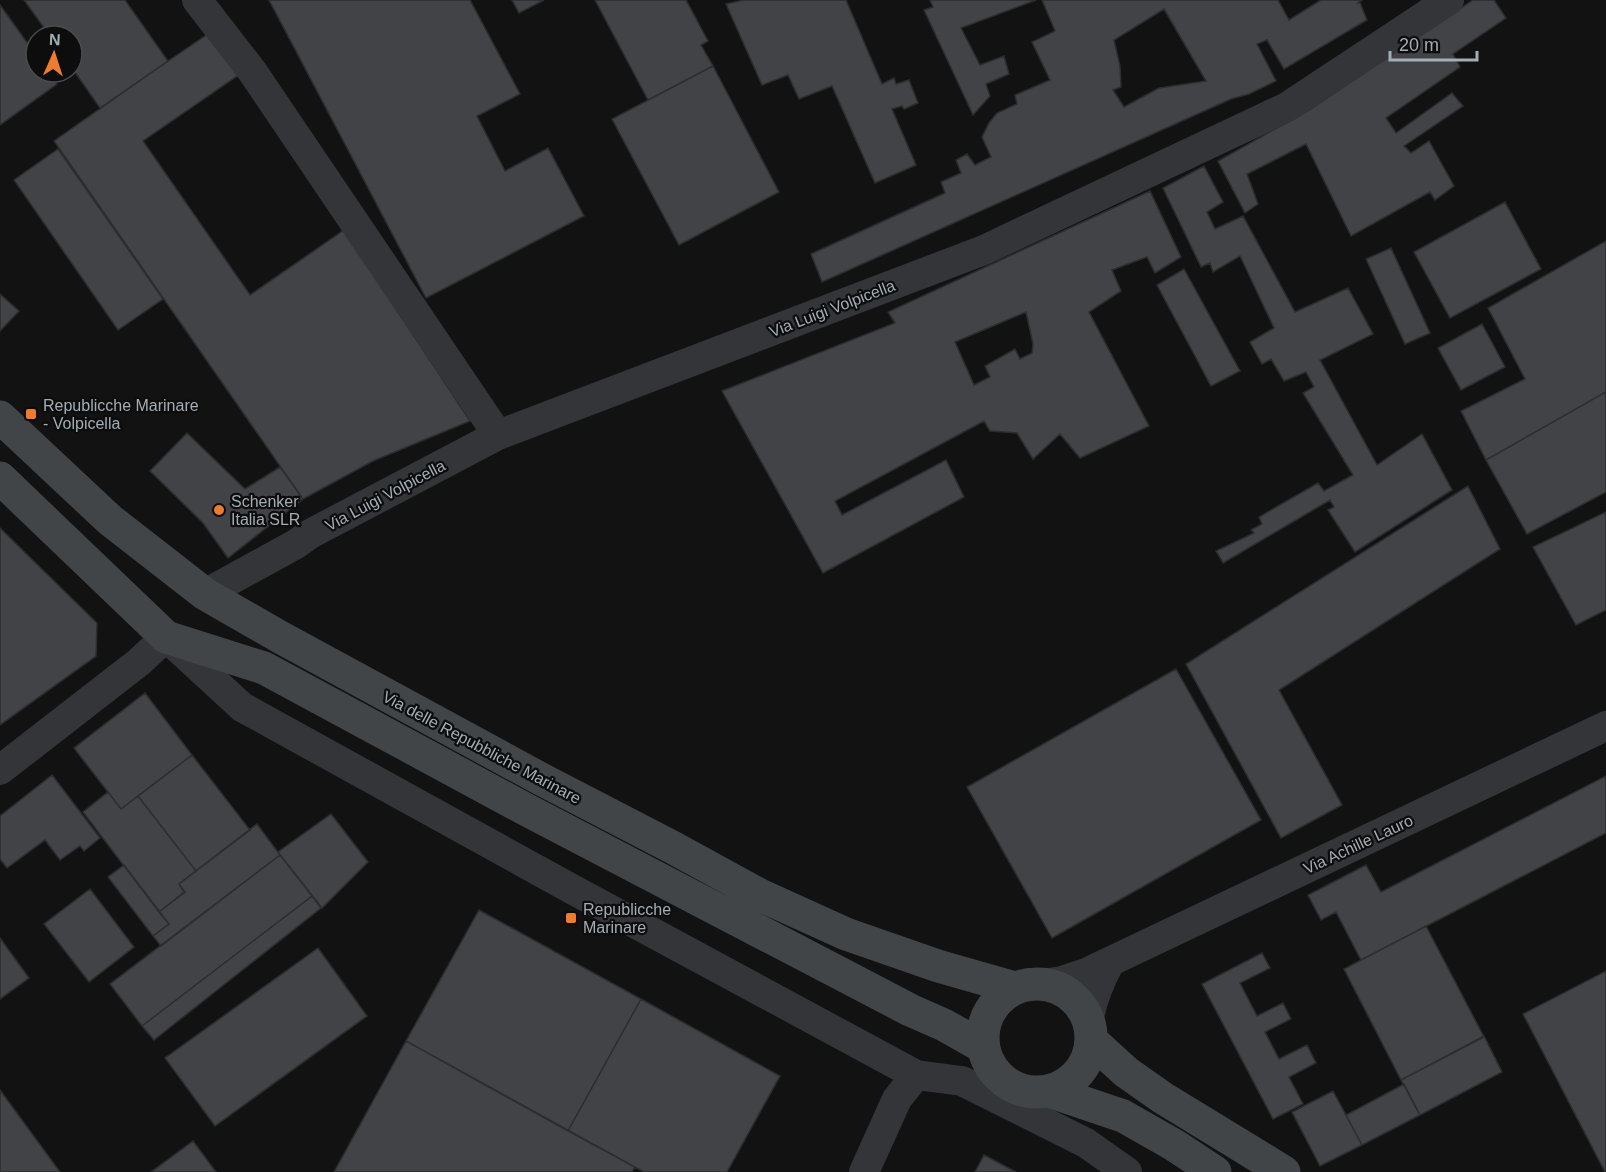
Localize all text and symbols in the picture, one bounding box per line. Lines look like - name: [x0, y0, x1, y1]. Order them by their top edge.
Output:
- north arrow: [24, 24, 84, 84]
- scale bar: [1390, 24, 1477, 62]
- text: N: [49, 31, 61, 48]
- text: 20 m: [1399, 35, 1439, 55]
- street label: Via Luigi Volpicella: [767, 277, 897, 340]
- place label: Republicche Marinare - Volpicella: [43, 397, 199, 432]
- marker: Republicche Marinare - Volpicella: [24, 407, 38, 421]
- street label: Via Luigi Volpicella: [322, 457, 448, 534]
- place label: Schenker Italia SLR: [231, 493, 300, 528]
- marker: Schenker Italia SLR: [212, 503, 226, 517]
- street label: Via delle Repubbliche Marinare: [380, 688, 584, 807]
- street label: Via Achille Lauro: [1301, 812, 1416, 877]
- place label: Republicche Marinare: [583, 901, 671, 936]
- marker: Republicche Marinare: [564, 911, 578, 925]

